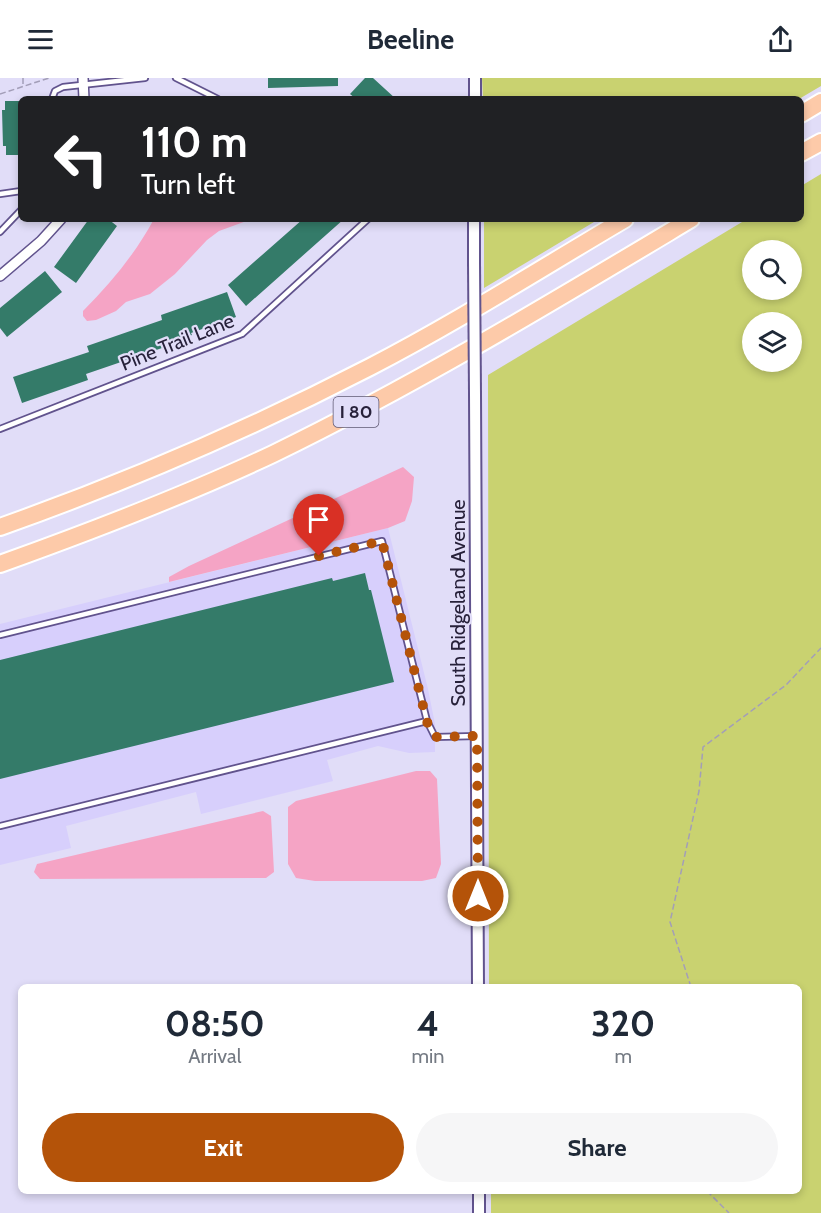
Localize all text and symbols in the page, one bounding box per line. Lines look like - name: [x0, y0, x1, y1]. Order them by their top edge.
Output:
- icon: menu: [24, 23, 57, 56]
- text: Beeline: [367, 23, 454, 56]
- icon: share: [764, 23, 797, 56]
- text: 110 m: [141, 116, 248, 168]
- icon: left: [42, 120, 120, 198]
- text: Turn left: [141, 168, 235, 201]
- map controls: [742, 240, 802, 372]
- button: search: [742, 240, 802, 300]
- street label: Pine Trail Lane: [117, 308, 237, 376]
- button: layers: [742, 312, 802, 372]
- road number: I 80: [334, 397, 378, 427]
- pin: [293, 494, 344, 556]
- street label: South Ridgeland Avenue: [446, 499, 470, 707]
- icon: arrive: [302, 503, 335, 536]
- position arrow: [446, 864, 510, 928]
- text: 08:50: [165, 1001, 265, 1045]
- text: 4: [417, 1001, 439, 1045]
- text: 320: [591, 1001, 655, 1045]
- text: Arrival: [188, 1044, 241, 1068]
- text: min: [412, 1044, 445, 1068]
- text: m: [614, 1044, 632, 1068]
- button: Exit: [42, 1113, 404, 1182]
- button: Share: [416, 1113, 778, 1182]

